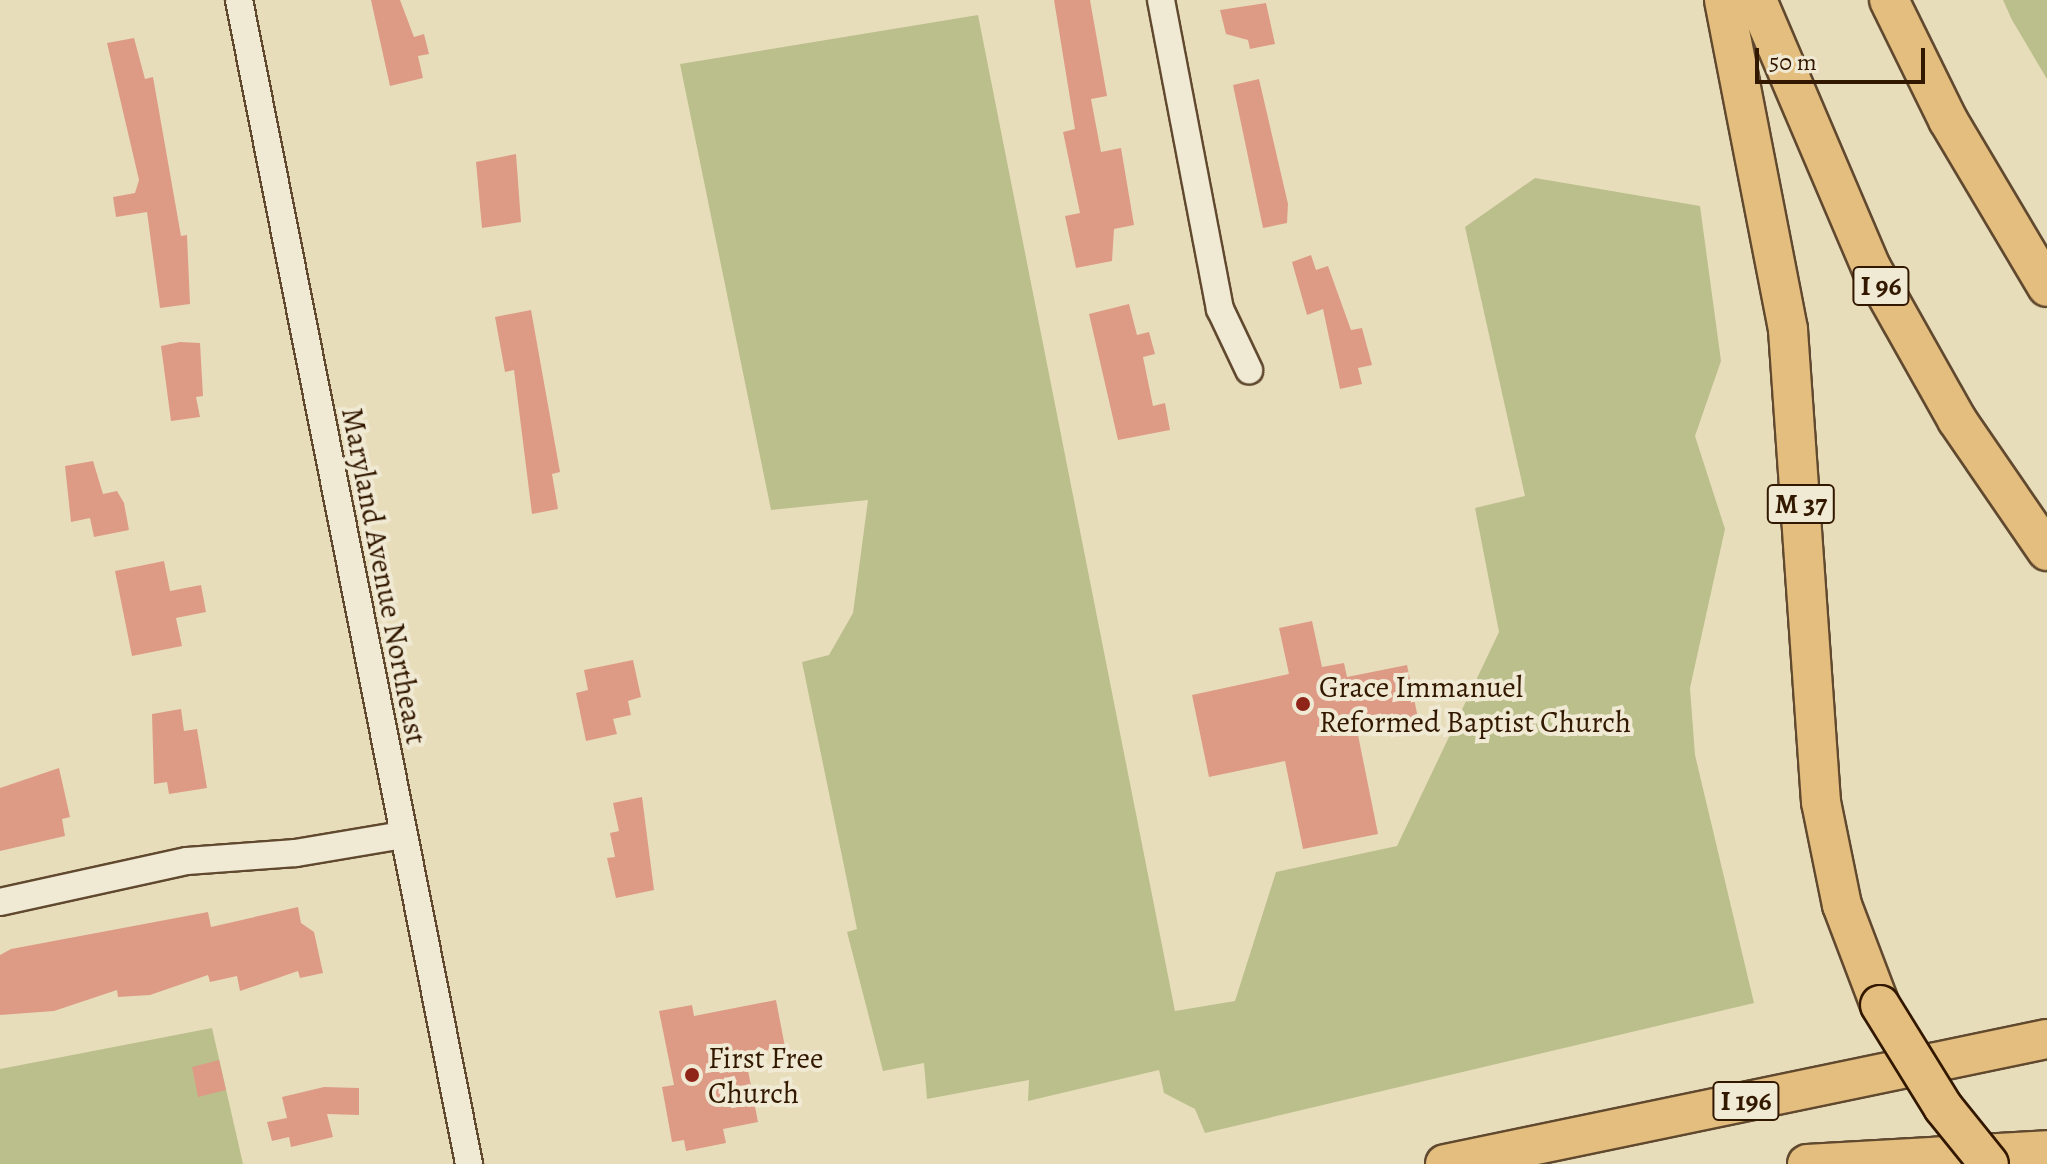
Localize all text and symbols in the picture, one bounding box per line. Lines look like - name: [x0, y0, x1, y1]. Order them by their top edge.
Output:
- scale bar: [1759, 32, 1929, 82]
- text: 50 m: [1769, 46, 1817, 78]
- road number: I 96: [1851, 262, 1911, 310]
- street label: Maryland Avenue Northeast: [334, 405, 434, 747]
- road number: M 37: [1765, 480, 1837, 528]
- place label: Grace Immanuel Reformed Baptist Church: [1319, 669, 1631, 740]
- marker: Grace Immanuel Reformed Baptist Church: [1294, 695, 1312, 713]
- place label: First Free Church: [708, 1040, 823, 1110]
- marker: First Free Church: [683, 1066, 701, 1084]
- road number: I 196: [1712, 1077, 1780, 1125]

